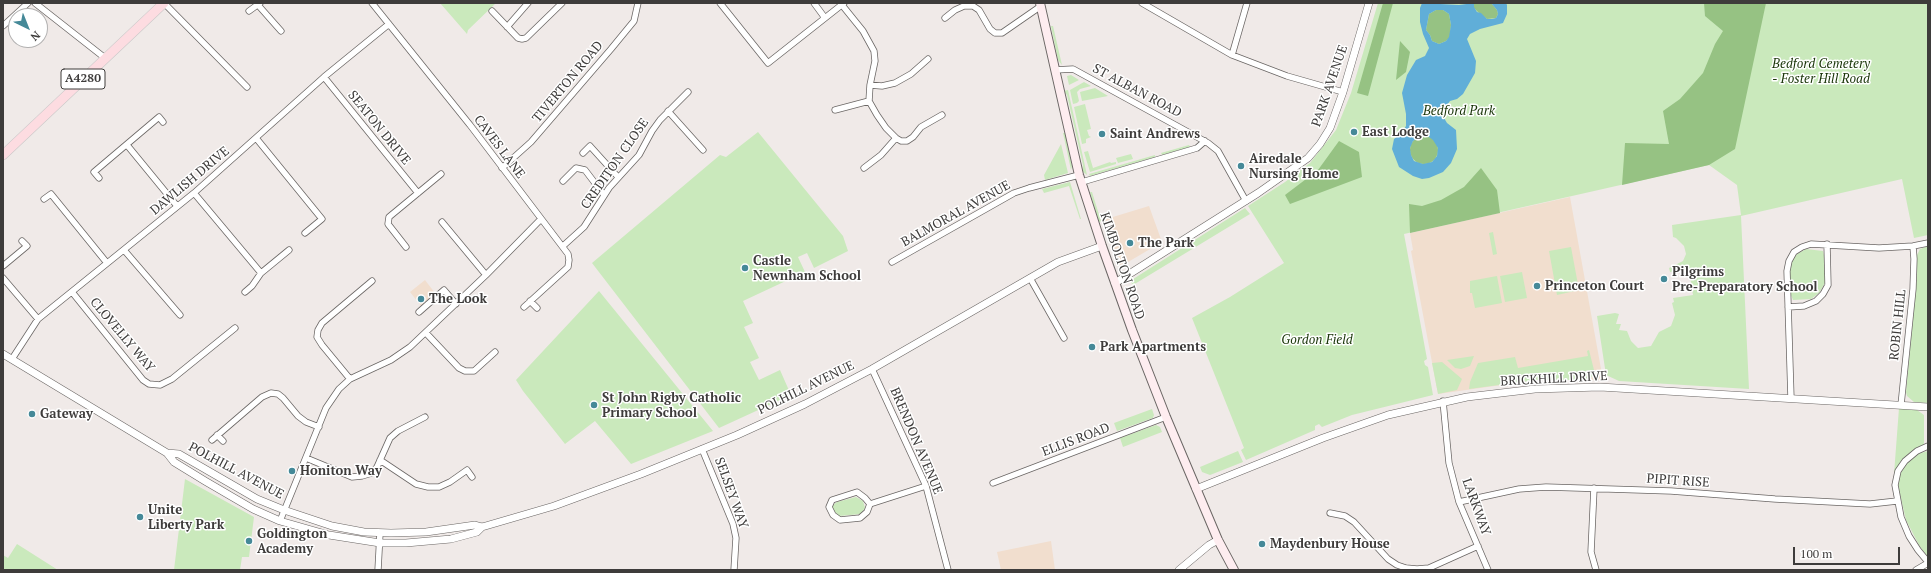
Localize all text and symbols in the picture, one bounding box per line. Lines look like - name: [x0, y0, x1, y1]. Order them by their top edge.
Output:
- north arrow: [8, 8, 48, 48]
- text: N: [28, 28, 43, 44]
- street label: TIVERTON ROAD: [529, 38, 607, 126]
- street label: PARK AVENUE: [1309, 43, 1351, 129]
- park label: Bedford Cemetery - Foster Hill Road: [1772, 56, 1870, 87]
- street label: ST ALBAN ROAD: [1090, 61, 1184, 121]
- road number: A4280: [61, 69, 105, 89]
- street label: SEATON DRIVE: [344, 88, 414, 168]
- park label: Bedford Park: [1423, 103, 1495, 119]
- street label: CAVES LANE: [470, 112, 528, 182]
- street label: CREDITON CLOSE: [578, 116, 652, 212]
- place label: East Lodge: [1362, 124, 1429, 140]
- place label: Saint Andrews: [1110, 126, 1200, 142]
- marker: East Lodge: [1349, 127, 1359, 137]
- marker: Saint Andrews: [1097, 129, 1107, 139]
- street label: DAWLISH DRIVE: [147, 143, 233, 219]
- place label: Airedale Nursing Home: [1249, 151, 1339, 182]
- marker: Airedale Nursing Home: [1236, 161, 1246, 171]
- street label: BALMORAL AVENUE: [899, 178, 1013, 250]
- street label: KIMBOLTON ROAD: [1096, 210, 1148, 322]
- place label: The Park: [1138, 235, 1194, 251]
- marker: The Park: [1125, 238, 1135, 248]
- place label: Castle Newnham School: [753, 253, 861, 284]
- marker: Castle Newnham School: [740, 263, 750, 273]
- place label: Pilgrims Pre-Preparatory School: [1672, 264, 1818, 295]
- marker: Pilgrims Pre-Preparatory School: [1659, 274, 1669, 284]
- place label: Princeton Court: [1545, 278, 1644, 294]
- marker: Princeton Court: [1532, 281, 1542, 291]
- street label: ROBIN HILL: [1887, 289, 1909, 361]
- place label: The Look: [429, 291, 487, 307]
- marker: The Look: [416, 294, 426, 304]
- street label: CLOVELLY WAY: [86, 295, 158, 375]
- park label: Gordon Field: [1281, 332, 1353, 348]
- place label: Park Apartments: [1100, 339, 1206, 355]
- marker: Park Apartments: [1087, 342, 1097, 352]
- street label: POLHILL AVENUE: [755, 358, 857, 418]
- street label: BRICKHILL DRIVE: [1500, 368, 1608, 390]
- street label: BRENDON AVENUE: [886, 385, 946, 497]
- place label: St John Rigby Catholic Primary School: [602, 390, 741, 421]
- marker: St John Rigby Catholic Primary School: [589, 400, 599, 410]
- place label: Gateway: [40, 406, 93, 422]
- marker: Gateway: [27, 409, 37, 419]
- street label: ELLIS ROAD: [1040, 420, 1112, 460]
- street label: POLHILL AVENUE: [186, 439, 286, 503]
- street label: SELSEY WAY: [711, 455, 751, 531]
- place label: Honiton Way: [300, 463, 382, 479]
- marker: Honiton Way: [287, 466, 297, 476]
- street label: PIPIT RISE: [1646, 471, 1710, 491]
- street label: LARKWAY: [1458, 476, 1494, 538]
- place label: Unite Liberty Park: [148, 502, 224, 533]
- marker: Unite Liberty Park: [135, 512, 145, 522]
- place label: Goldington Academy: [257, 526, 327, 557]
- marker: Goldington Academy: [244, 536, 254, 546]
- place label: Maydenbury House: [1270, 536, 1390, 552]
- marker: Maydenbury House: [1257, 539, 1267, 549]
- scale bar: [1795, 539, 1902, 565]
- text: 100 m: [1800, 546, 1832, 561]

